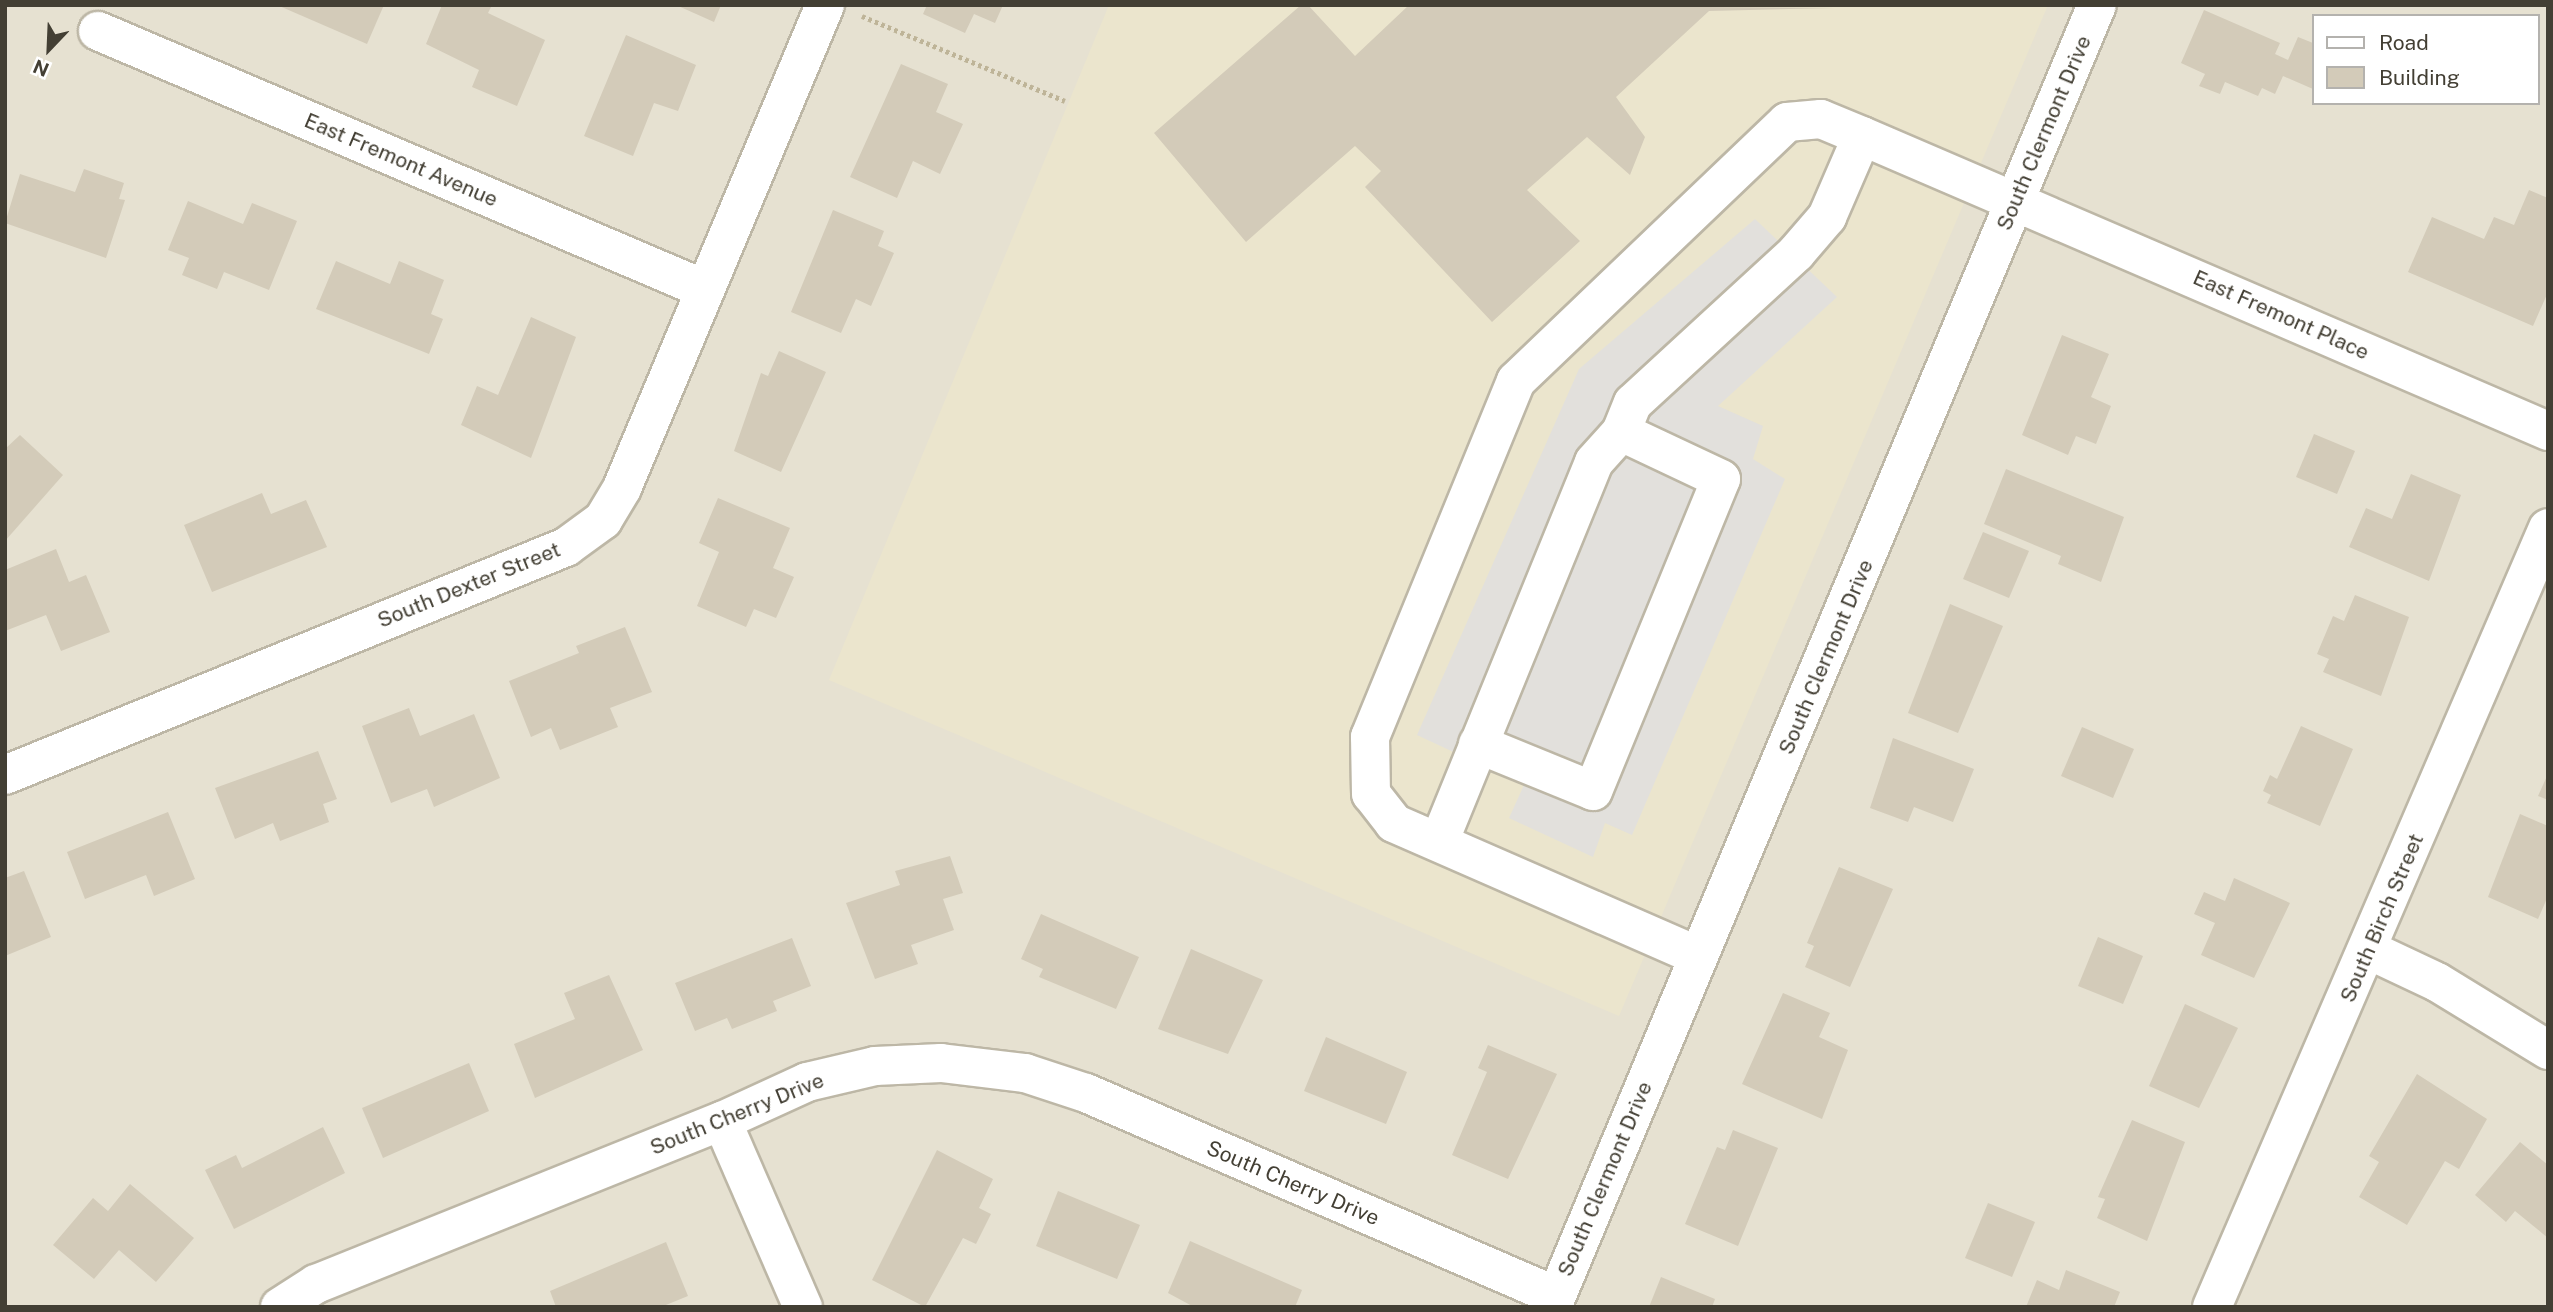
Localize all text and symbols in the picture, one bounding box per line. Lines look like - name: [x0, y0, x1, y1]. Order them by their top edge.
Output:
- north arrow: [14, 14, 84, 84]
- legend: [2312, 14, 2539, 105]
- text: Road: [2379, 30, 2429, 55]
- street label: South Clermont Drive: [1992, 32, 2096, 234]
- text: N: [30, 55, 52, 81]
- text: Building: [2379, 65, 2460, 90]
- street label: East Fremont Avenue: [301, 108, 501, 212]
- street label: East Fremont Place: [2189, 265, 2373, 365]
- street label: South Dexter Street: [374, 537, 564, 633]
- street label: South Clermont Drive: [1774, 556, 1878, 758]
- street label: South Birch Street: [2335, 830, 2429, 1006]
- street label: South Cherry Drive: [646, 1068, 828, 1160]
- street label: South Clermont Drive: [1553, 1078, 1657, 1280]
- street label: South Cherry Drive: [1203, 1135, 1383, 1231]

